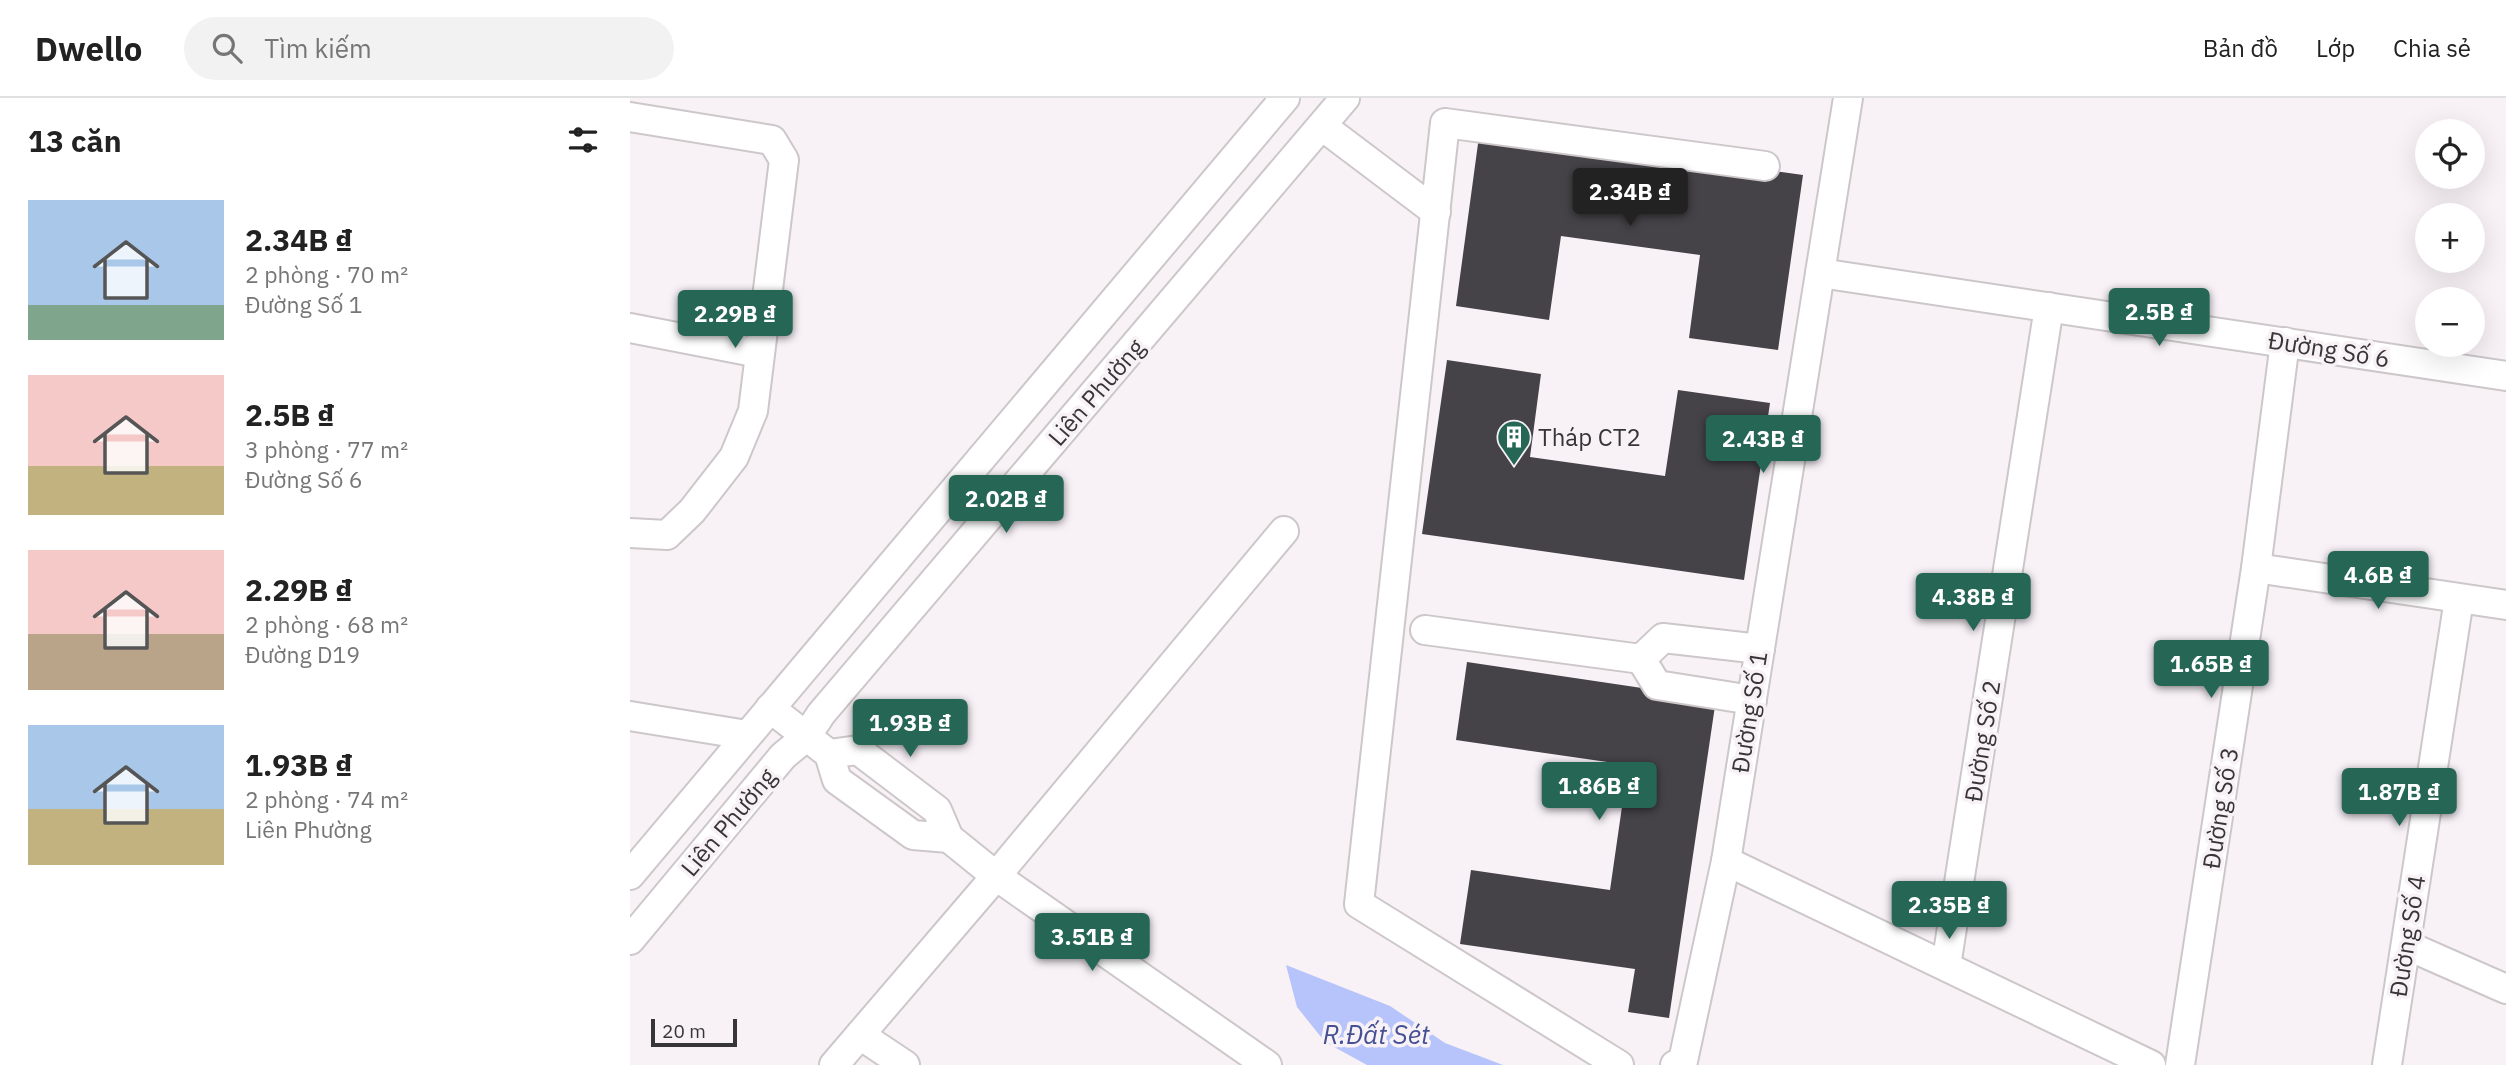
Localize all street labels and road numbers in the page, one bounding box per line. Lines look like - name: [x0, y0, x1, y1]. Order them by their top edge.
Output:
- street label: Đường Số 6: [2266, 324, 2392, 374]
- street label: Liên Phường: [1041, 331, 1152, 452]
- street label: Đường Số 1: [1724, 649, 1774, 775]
- street label: Đường Số 2: [1957, 678, 2007, 804]
- street label: Đường Số 3: [2195, 745, 2245, 871]
- street label: Liên Phường: [673, 761, 783, 883]
- street label: Đường Số 4: [2382, 873, 2432, 999]

